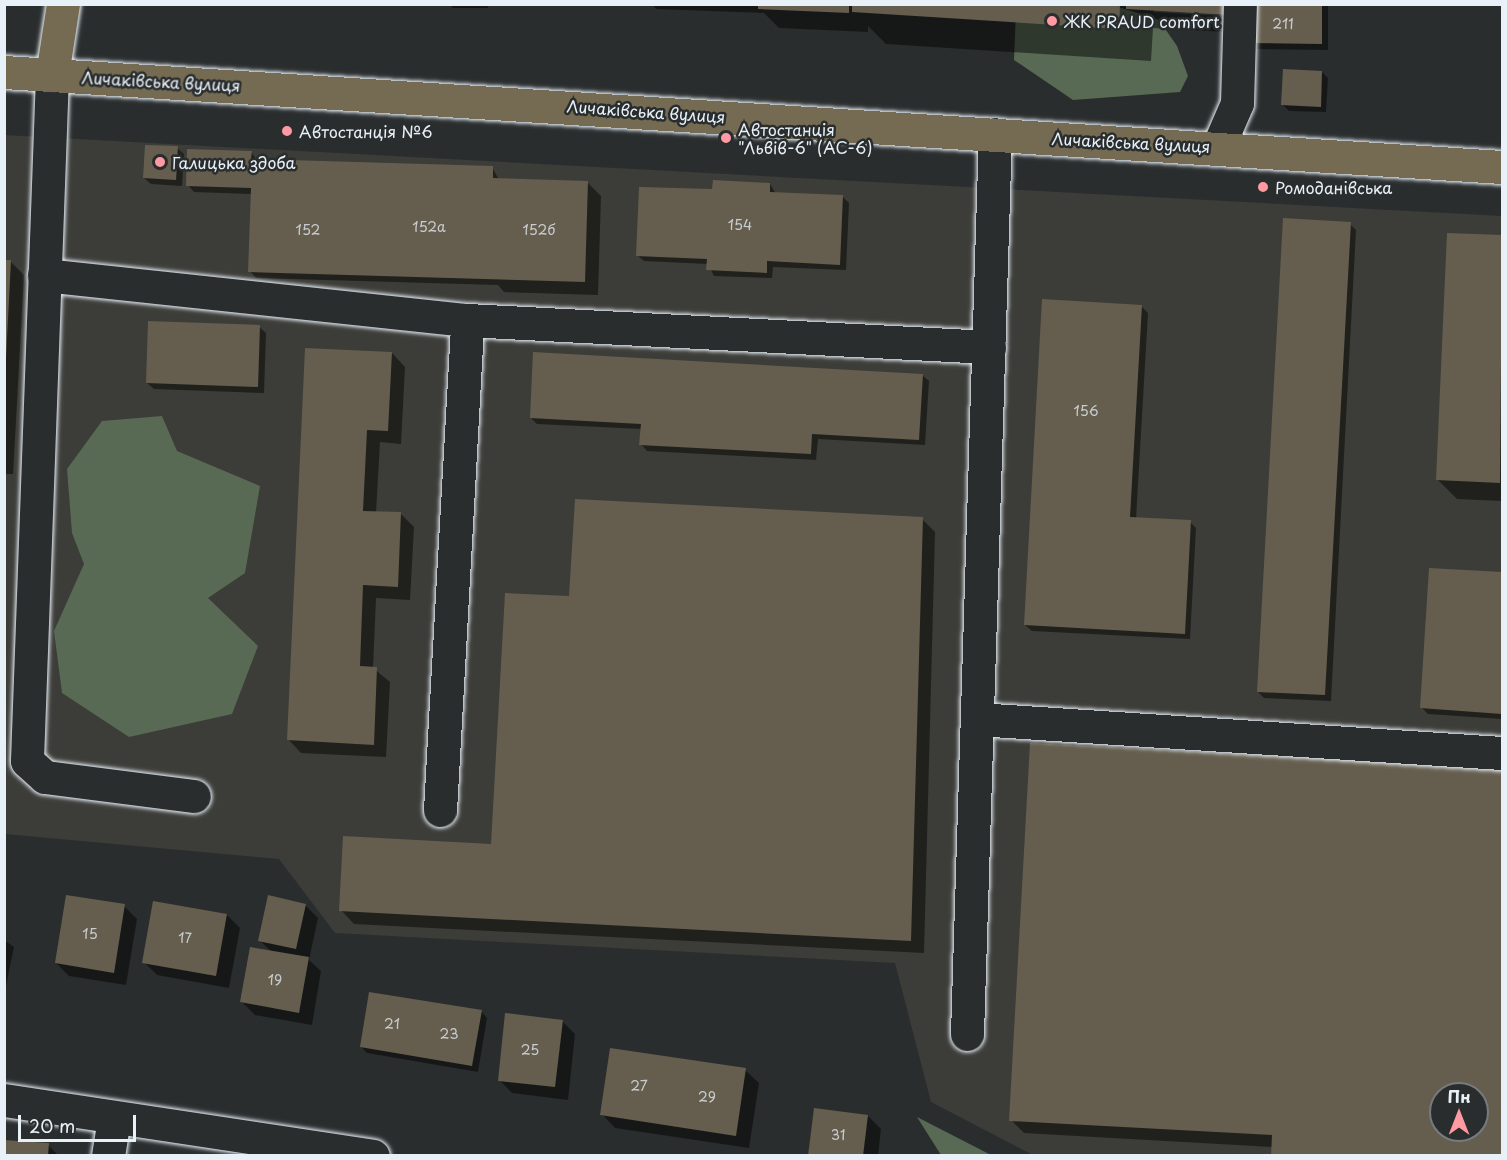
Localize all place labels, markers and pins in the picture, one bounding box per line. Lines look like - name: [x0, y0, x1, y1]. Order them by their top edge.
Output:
- place label: ЖК PRAUD comfort: [1064, 11, 1220, 31]
- marker: ЖК PRAUD comfort: [1045, 14, 1059, 28]
- place label: Автостанція "Львів-6" (АС-6): [738, 119, 873, 157]
- place label: Автостанція №6: [299, 121, 432, 141]
- marker: Автостанція №6: [280, 124, 294, 138]
- marker: Автостанція "Львів-6" (АС-6): [719, 131, 733, 145]
- place label: Галицька здоба: [172, 152, 295, 172]
- marker: Галицька здоба: [153, 155, 167, 169]
- place label: Ромоданівська: [1275, 177, 1392, 197]
- marker: Ромоданівська: [1256, 180, 1270, 194]

